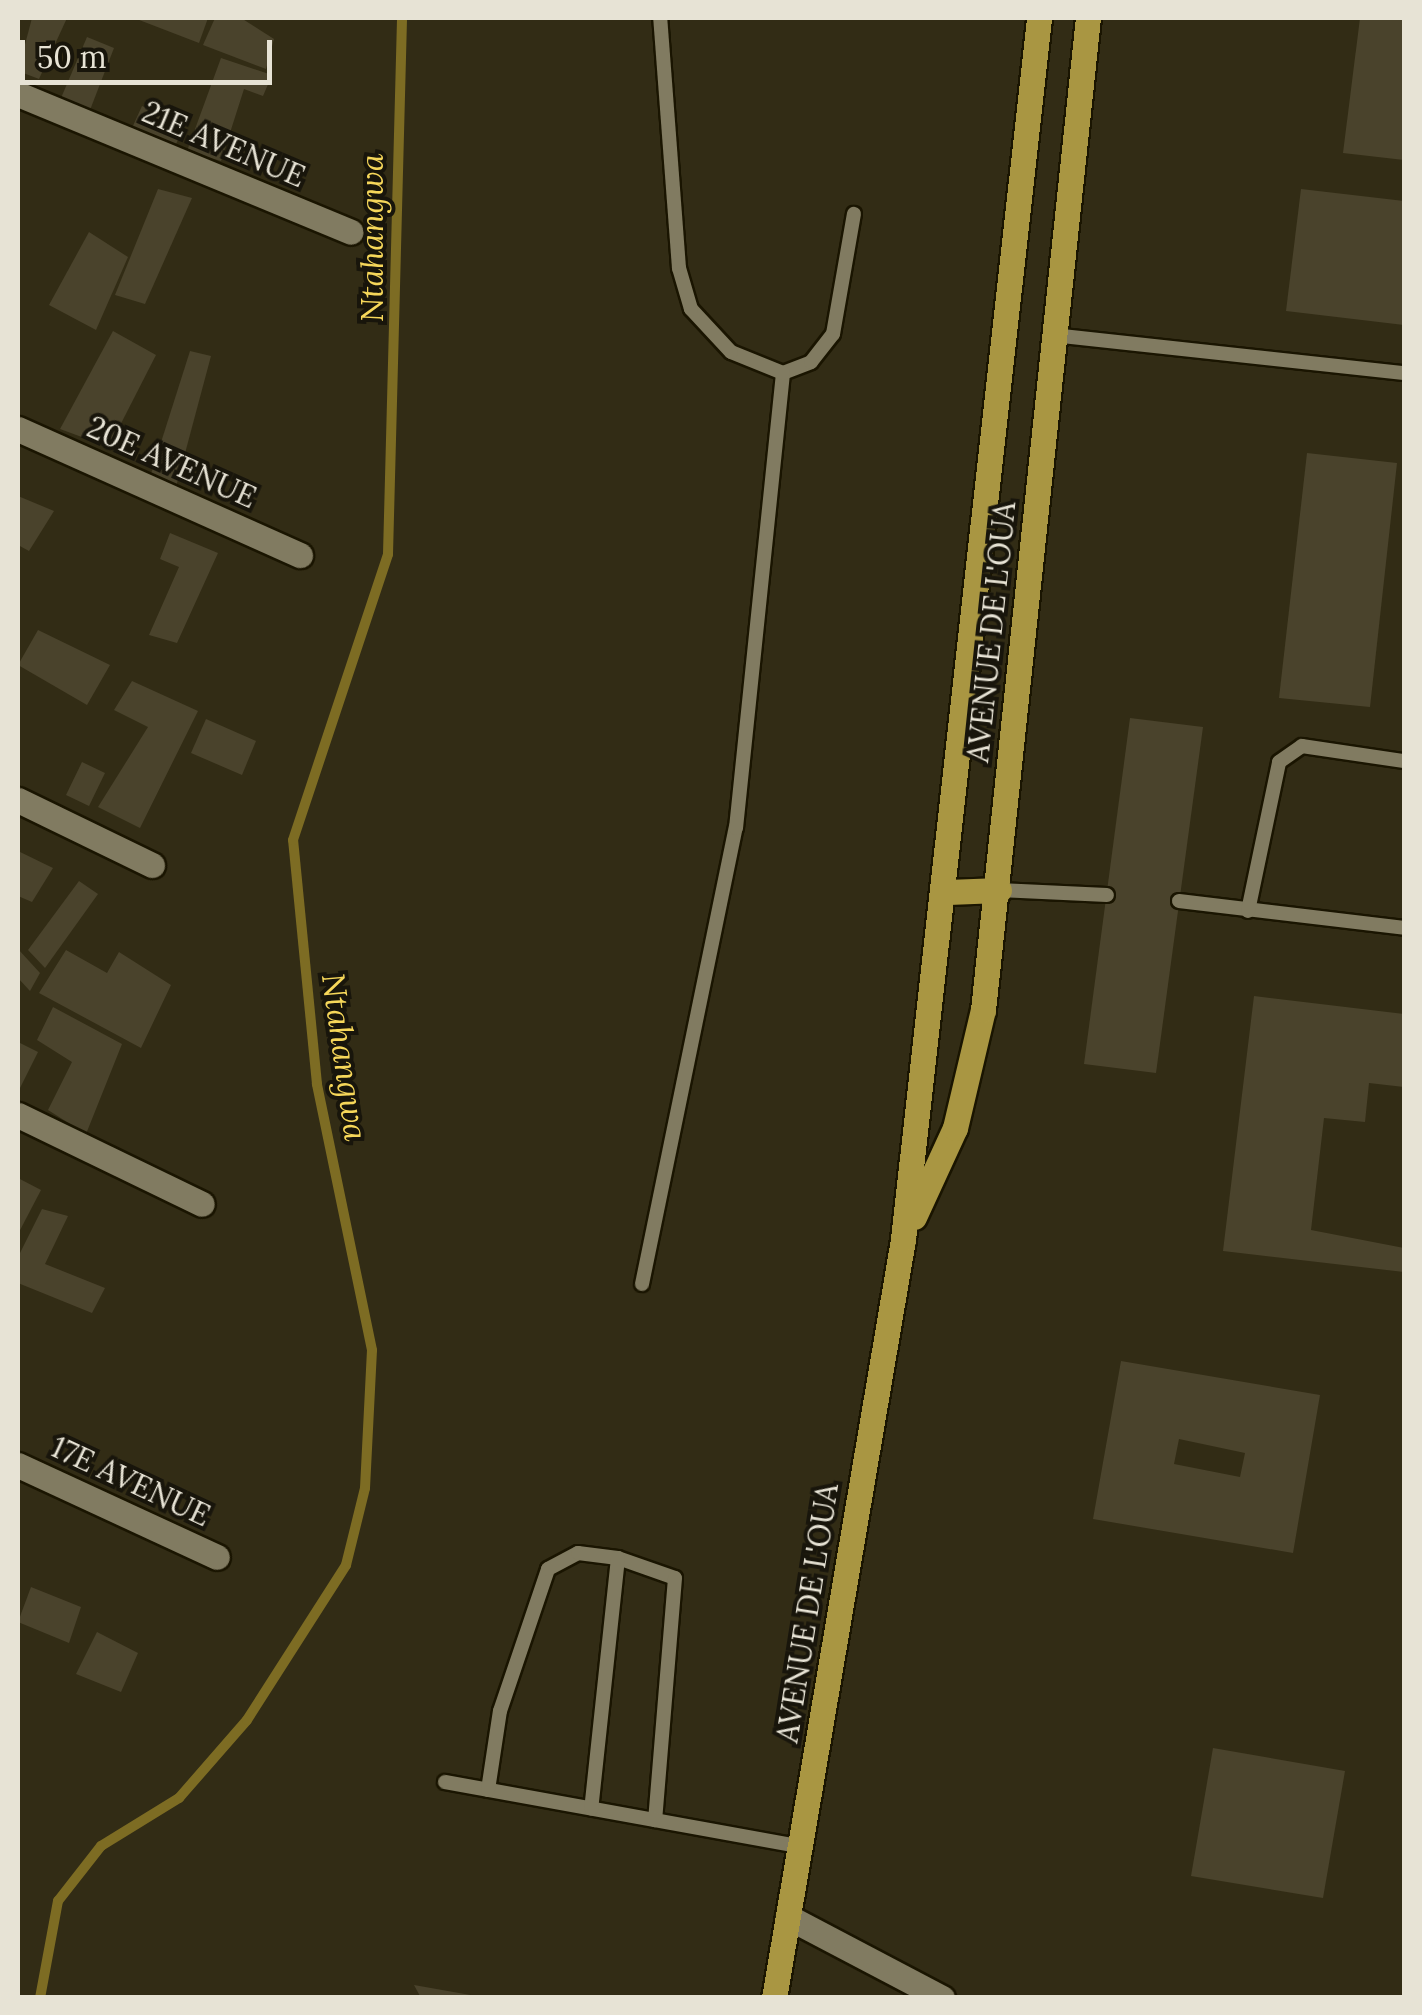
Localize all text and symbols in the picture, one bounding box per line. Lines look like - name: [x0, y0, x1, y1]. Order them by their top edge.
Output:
- scale bar: [25, 20, 278, 82]
- text: 50 m: [37, 38, 107, 76]
- street label: 21E AVENUE: [137, 94, 311, 194]
- water label: Ntahangwa: [353, 154, 391, 322]
- street label: 20E AVENUE: [82, 409, 262, 515]
- street label: AVENUE DE L'OUA: [959, 500, 1023, 764]
- water label: Ntahangwa: [313, 971, 375, 1143]
- street label: 17E AVENUE: [46, 1429, 216, 1533]
- street label: AVENUE DE L'OUA: [769, 1481, 845, 1745]

